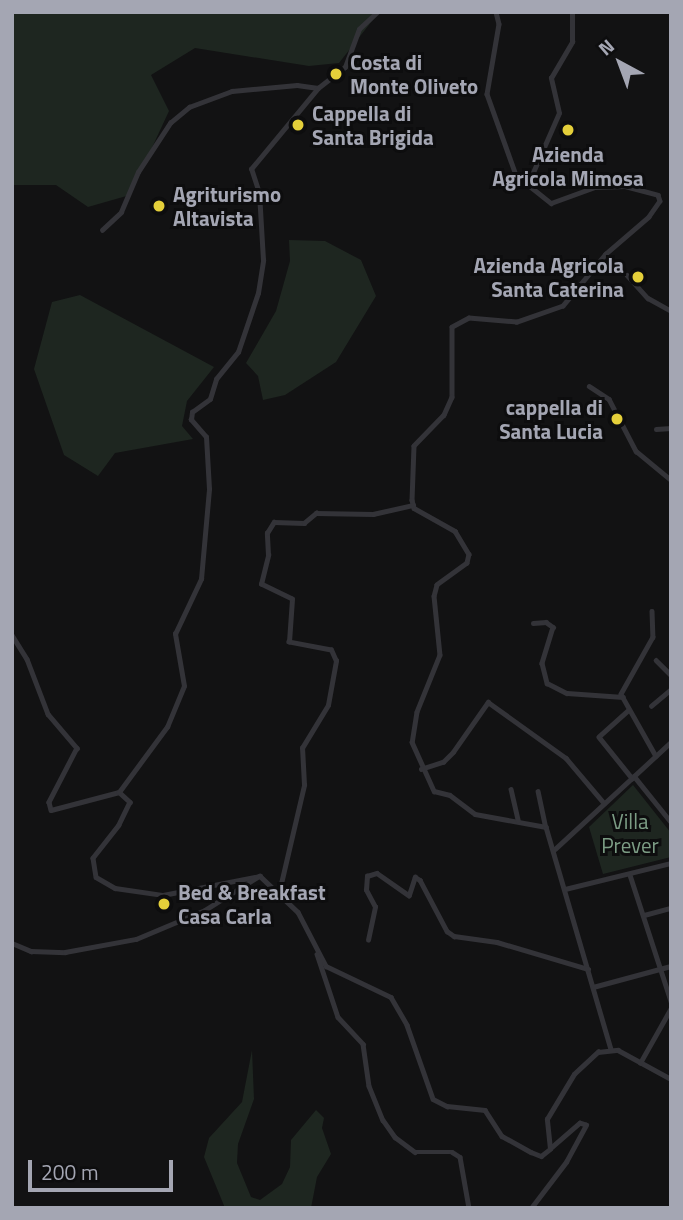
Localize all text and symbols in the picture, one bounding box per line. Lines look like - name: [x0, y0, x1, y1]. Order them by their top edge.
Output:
- north arrow: [585, 28, 655, 98]
- text: N: [591, 32, 620, 62]
- place label: Costa di Monte Oliveto: [350, 49, 478, 99]
- marker: Costa di Monte Oliveto: [328, 66, 344, 82]
- place label: Cappella di Santa Brigida: [312, 100, 434, 150]
- marker: Cappella di Santa Brigida: [290, 117, 306, 133]
- marker: Azienda Agricola Mimosa: [560, 122, 576, 138]
- place label: Azienda Agricola Mimosa: [492, 141, 644, 191]
- place label: Agriturismo Altavista: [173, 181, 281, 231]
- marker: Agriturismo Altavista: [151, 198, 167, 214]
- place label: Azienda Agricola Santa Caterina: [473, 252, 624, 302]
- marker: Azienda Agricola Santa Caterina: [630, 269, 646, 285]
- place label: cappella di Santa Lucia: [499, 394, 603, 444]
- marker: cappella di Santa Lucia: [609, 411, 625, 427]
- park label: Villa Prever: [601, 808, 659, 858]
- place label: Bed & Breakfast Casa Carla: [178, 879, 326, 929]
- marker: Bed & Breakfast Casa Carla: [156, 896, 172, 912]
- scale bar: [32, 1146, 177, 1190]
- text: 200 m: [41, 1156, 98, 1188]

